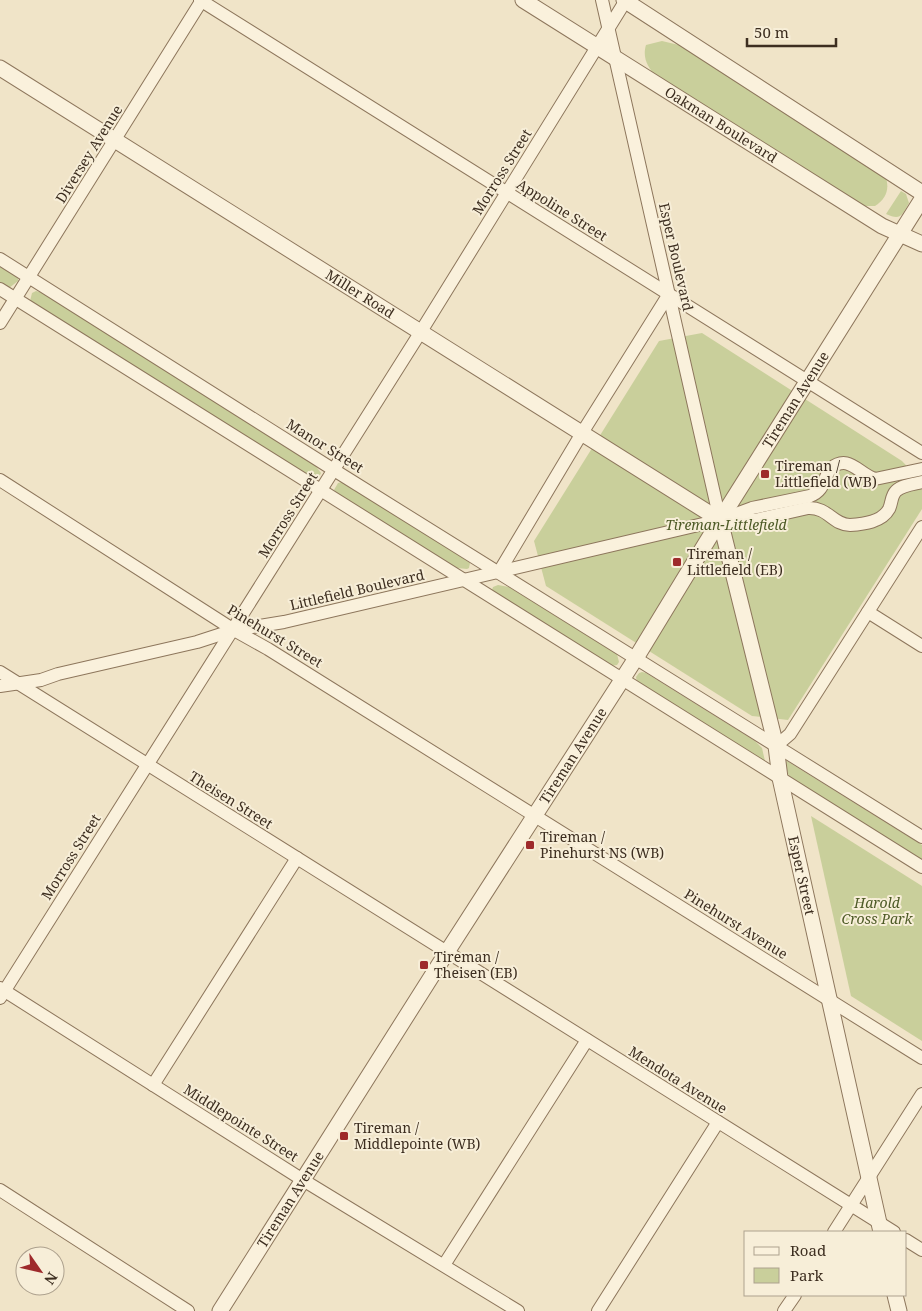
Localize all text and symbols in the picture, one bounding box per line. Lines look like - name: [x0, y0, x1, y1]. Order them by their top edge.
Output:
- scale bar: [747, 15, 836, 47]
- text: 50 m: [754, 22, 789, 42]
- street label: Oakman Boulevard: [661, 82, 781, 167]
- street label: Diversey Avenue: [51, 101, 126, 206]
- street label: Morross Street: [468, 125, 536, 218]
- street label: Appoline Street: [513, 174, 611, 245]
- street label: Esper Boulevard: [655, 201, 698, 313]
- street label: Miller Road: [322, 265, 399, 322]
- street label: Tireman Avenue: [758, 347, 833, 451]
- street label: Manor Street: [283, 414, 367, 477]
- place label: Tireman / Littlefield (WB): [775, 456, 877, 491]
- street label: Morross Street: [254, 468, 322, 561]
- marker: Tireman / Littlefield (WB): [759, 468, 771, 480]
- park label: Tireman-Littlefield: [665, 515, 788, 534]
- place label: Tireman / Littlefield (EB): [687, 544, 783, 579]
- marker: Tireman / Littlefield (EB): [671, 556, 683, 568]
- street label: Littlefield Boulevard: [288, 565, 426, 614]
- street label: Pinehurst Street: [224, 600, 326, 671]
- street label: Tireman Avenue: [535, 704, 611, 807]
- street label: Theisen Street: [186, 766, 277, 833]
- street label: Morross Street: [37, 810, 105, 903]
- place label: Tireman / Pinehurst NS (WB): [540, 827, 664, 862]
- street label: Esper Street: [784, 834, 820, 917]
- marker: Tireman / Pinehurst NS (WB): [524, 839, 536, 851]
- street label: Pinehurst Avenue: [681, 884, 792, 963]
- park label: Harold Cross Park: [841, 893, 914, 928]
- place label: Tireman / Theisen (EB): [434, 947, 518, 982]
- marker: Tireman / Theisen (EB): [418, 959, 430, 971]
- street label: Mendota Avenue: [625, 1042, 731, 1118]
- street label: Middlepointe Street: [180, 1080, 302, 1166]
- place label: Tireman / Middlepointe (WB): [354, 1118, 481, 1153]
- marker: Tireman / Middlepointe (WB): [338, 1130, 350, 1142]
- street label: Tireman Avenue: [252, 1147, 328, 1251]
- legend: [744, 1231, 907, 1296]
- text: Road: [790, 1240, 826, 1260]
- north arrow: [15, 1246, 65, 1296]
- text: Park: [790, 1265, 824, 1285]
- text: N: [40, 1269, 62, 1288]

